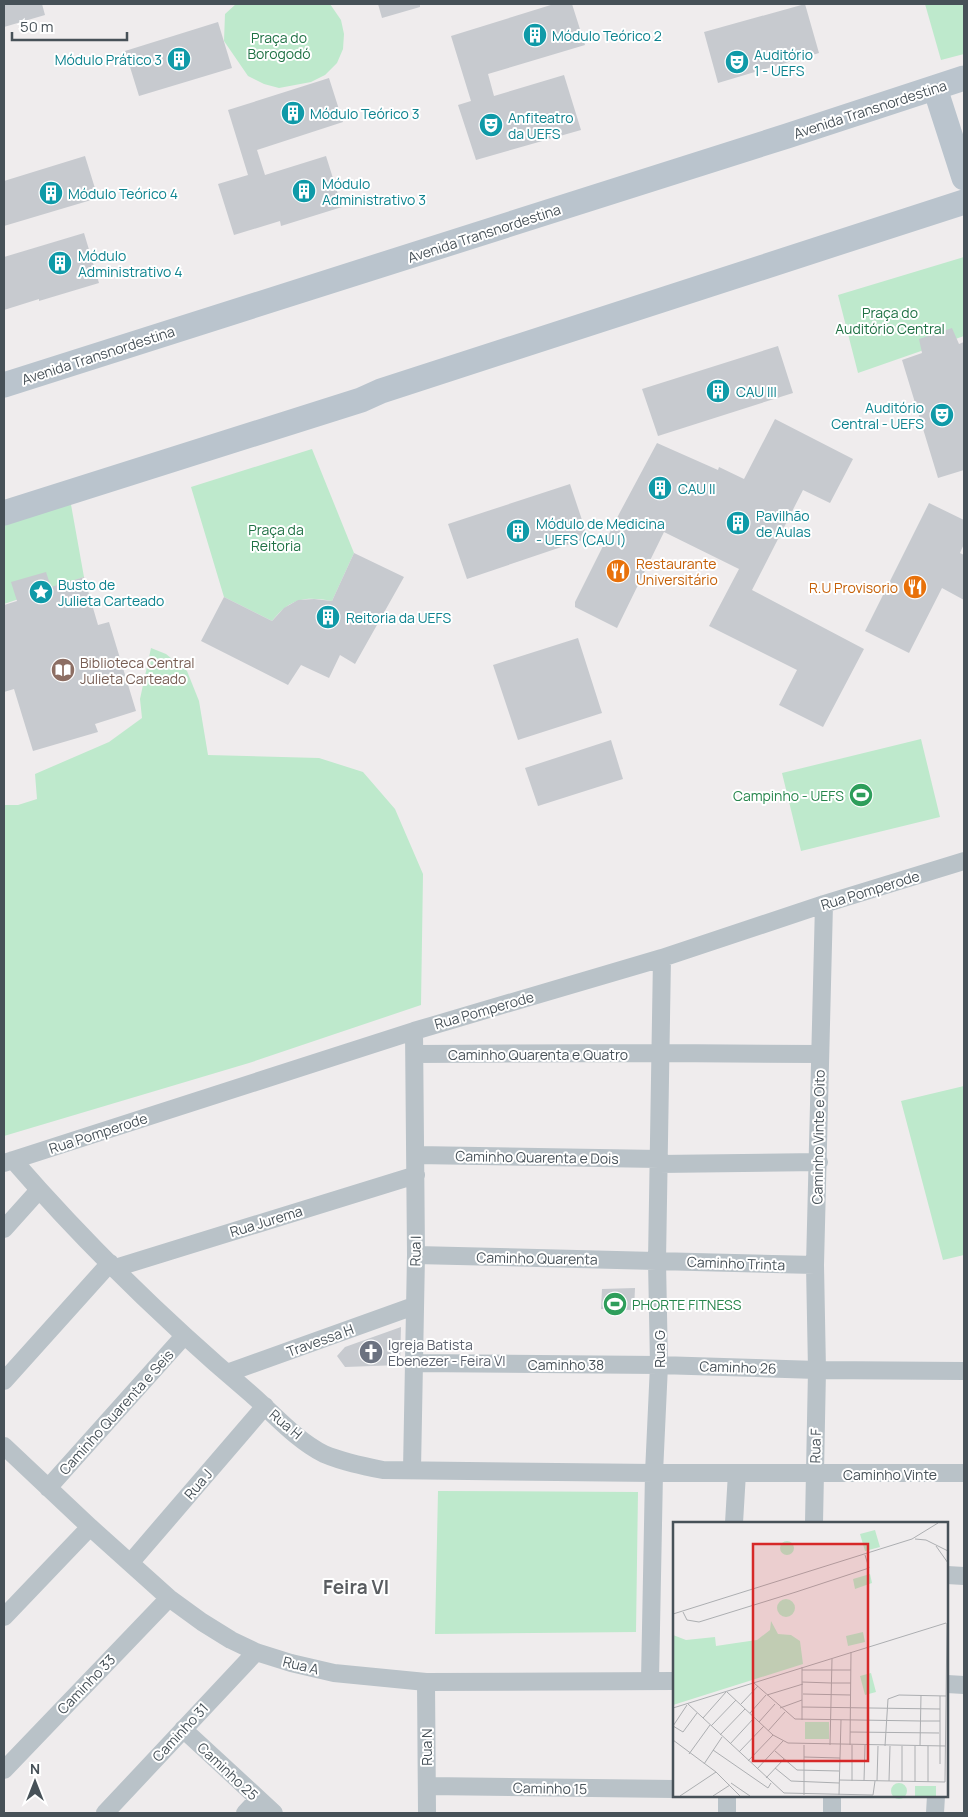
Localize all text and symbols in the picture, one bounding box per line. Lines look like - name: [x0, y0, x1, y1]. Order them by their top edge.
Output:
- scale bar: [12, 10, 128, 42]
- text: 50 m: [20, 16, 54, 37]
- building icon: Módulo Teórico 2: [522, 22, 548, 48]
- place label: Módulo Teórico 2: [552, 26, 662, 45]
- park label: Praça do Borogodó: [247, 28, 311, 63]
- place label: Auditório 1 - UEFS: [754, 45, 813, 80]
- building icon: Módulo Prático 3: [166, 46, 192, 72]
- theatre icon: Auditório 1 - UEFS: [724, 49, 750, 75]
- place label: Módulo Prático 3: [55, 50, 162, 69]
- street label: Avenida Transnordestina: [791, 75, 949, 143]
- building icon: Módulo Teórico 3: [280, 100, 306, 126]
- place label: Módulo Teórico 3: [310, 104, 419, 123]
- place label: Anfiteatro da UEFS: [508, 108, 574, 143]
- theatre icon: Anfiteatro da UEFS: [478, 112, 504, 138]
- place label: Módulo Administrativo 3: [322, 174, 426, 209]
- building icon: Módulo Administrativo 3: [291, 178, 317, 204]
- building icon: Módulo Teórico 4: [38, 180, 64, 206]
- place label: Módulo Teórico 4: [68, 184, 178, 203]
- street label: Avenida Transnordestina: [405, 199, 563, 267]
- place label: Módulo Administrativo 4: [78, 246, 182, 281]
- building icon: Módulo Administrativo 4: [47, 250, 73, 276]
- park label: Praça do Auditório Central: [835, 303, 945, 338]
- street label: Avenida Transnordestina: [19, 321, 177, 389]
- building icon: CAU III: [705, 378, 731, 404]
- place label: CAU III: [736, 382, 777, 401]
- place label: Auditório Central - UEFS: [831, 398, 924, 433]
- theatre icon: Auditório Central - UEFS: [929, 402, 955, 428]
- building icon: CAU II: [647, 475, 673, 501]
- place label: CAU II: [678, 479, 716, 498]
- place label: Pavilhão de Aulas: [756, 506, 811, 541]
- building icon: Pavilhão de Aulas: [725, 510, 751, 536]
- place label: Módulo de Medicina - UEFS (CAU I): [536, 514, 665, 549]
- building icon: Módulo de Medicina - UEFS (CAU I): [505, 518, 531, 544]
- park label: Praça da Reitoria: [248, 520, 304, 555]
- place label: Restaurante Universitário: [636, 554, 718, 589]
- restaurant icon: Restaurante Universitário: [605, 558, 631, 584]
- restaurant icon: R.U Provisorio: [902, 574, 928, 600]
- place label: Busto de Julieta Carteado: [58, 575, 164, 610]
- place label: R.U Provisorio: [809, 578, 898, 597]
- place icon: Busto de Julieta Carteado: [28, 579, 54, 605]
- building icon: Reitoria da UEFS: [315, 604, 341, 630]
- place label: Reitoria da UEFS: [346, 608, 452, 627]
- place label: Biblioteca Central Julieta Carteado: [80, 653, 194, 688]
- library icon: Biblioteca Central Julieta Carteado: [50, 657, 76, 683]
- sports icon: Campinho - UEFS: [848, 782, 874, 808]
- place label: Campinho - UEFS: [733, 786, 844, 805]
- street label: Rua Pomperode: [818, 866, 922, 914]
- street label: Rua Pomperode: [432, 987, 536, 1033]
- street label: Caminho Quarenta e Quatro: [448, 1045, 628, 1064]
- street label: Caminho Vinte e Oito: [807, 1069, 829, 1205]
- street label: Rua Pomperode: [46, 1108, 150, 1158]
- street label: Caminho Quarenta e Dois: [455, 1146, 619, 1168]
- street label: Rua Jurema: [227, 1201, 305, 1241]
- street label: Rua I: [405, 1235, 425, 1267]
- street label: Caminho Quarenta: [476, 1247, 598, 1269]
- street label: Caminho Trinta: [687, 1252, 785, 1274]
- sports icon: PHORTE FITNESS: [602, 1291, 628, 1317]
- place label: PHORTE FITNESS: [632, 1295, 742, 1314]
- street label: Travessa H: [284, 1319, 356, 1361]
- street label: Rua G: [650, 1330, 669, 1368]
- place label: Igreja Batista Ebenezer - Feira VI: [388, 1335, 506, 1370]
- church icon: Igreja Batista Ebenezer - Feira VI: [358, 1339, 384, 1365]
- street label: Caminho Quarenta e Seis: [55, 1345, 177, 1479]
- street label: Caminho 38: [528, 1355, 604, 1374]
- street label: Caminho 26: [699, 1356, 777, 1378]
- street label: Rua H: [266, 1405, 306, 1443]
- street label: Rua F: [805, 1428, 825, 1464]
- street label: Rua J: [180, 1465, 216, 1503]
- street label: Caminho Vinte: [843, 1465, 937, 1484]
- inset map: [673, 1522, 948, 1797]
- district label: Feira VI: [323, 1574, 389, 1600]
- street label: Caminho 33: [53, 1650, 119, 1718]
- street label: Rua A: [281, 1651, 321, 1679]
- street label: Caminho 31: [148, 1699, 212, 1765]
- street label: Rua N: [417, 1728, 436, 1766]
- street label: Caminho 25: [193, 1738, 263, 1804]
- north arrow: [10, 1757, 60, 1807]
- text: N: [30, 1759, 40, 1778]
- street label: Caminho 15: [513, 1778, 587, 1798]

